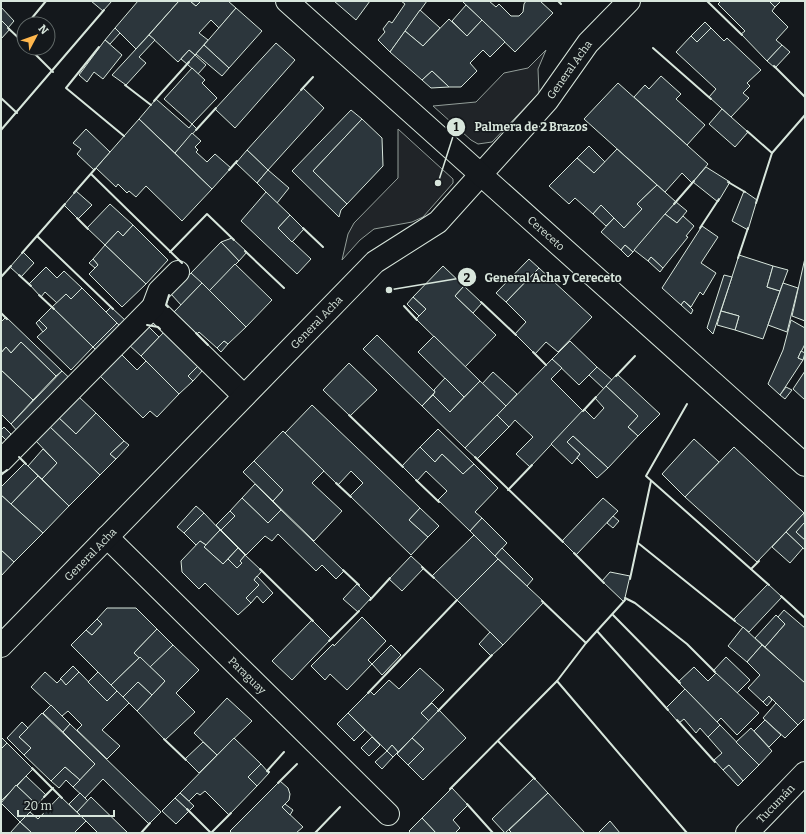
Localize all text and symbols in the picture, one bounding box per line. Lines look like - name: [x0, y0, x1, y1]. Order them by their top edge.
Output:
- north arrow: [16, 16, 56, 56]
- text: N: [35, 22, 51, 38]
- street label: General Acha: [544, 38, 594, 101]
- callout: Palmera de 2 Brazos: [446, 115, 596, 139]
- text: 1: [453, 120, 459, 134]
- text: Palmera de 2 Brazos: [474, 120, 588, 134]
- street label: Cereceto: [525, 213, 567, 253]
- callout: General Acha y Cereceto: [457, 265, 630, 289]
- text: 2: [464, 271, 471, 285]
- text: General Acha y Cereceto: [484, 271, 622, 285]
- street label: General Acha: [288, 293, 345, 351]
- street label: General Acha: [62, 525, 119, 584]
- street label: Paraguay: [226, 654, 269, 697]
- street label: Tucumán: [754, 781, 797, 826]
- scale bar: [18, 792, 114, 818]
- text: 20 m: [24, 799, 53, 813]

